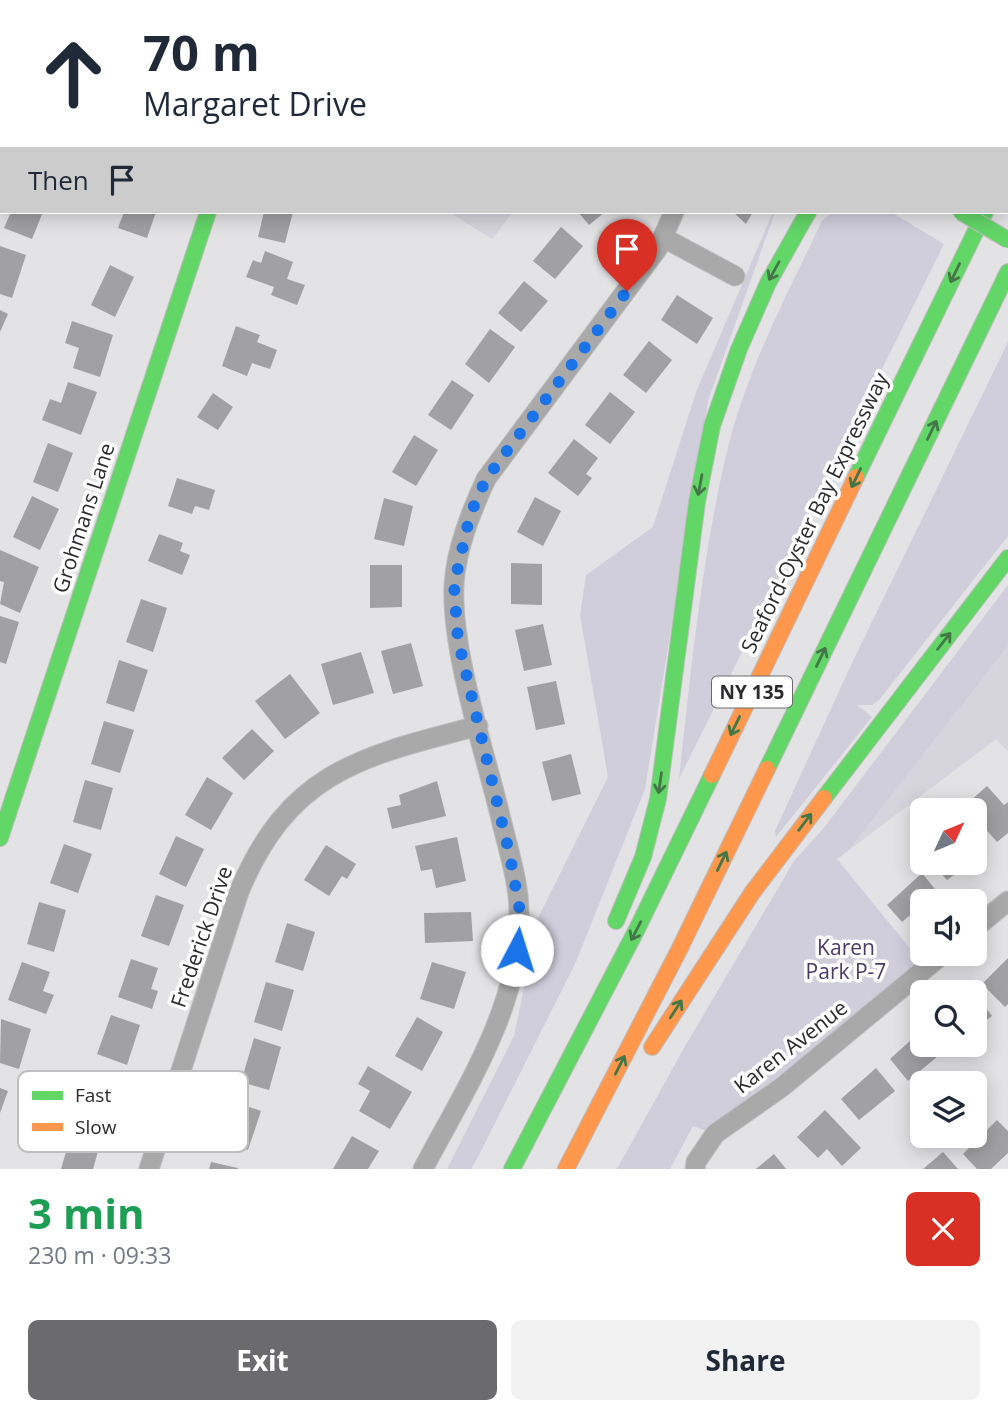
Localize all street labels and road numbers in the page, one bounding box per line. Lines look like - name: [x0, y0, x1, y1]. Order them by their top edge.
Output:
- street label: Seaford-Oyster Bay Expressway: [734, 367, 895, 657]
- street label: Grohmans Lane: [46, 439, 120, 596]
- road number: NY 135: [712, 677, 792, 708]
- street label: Frederick Drive: [164, 862, 238, 1011]
- street label: Karen Avenue: [728, 993, 853, 1099]

